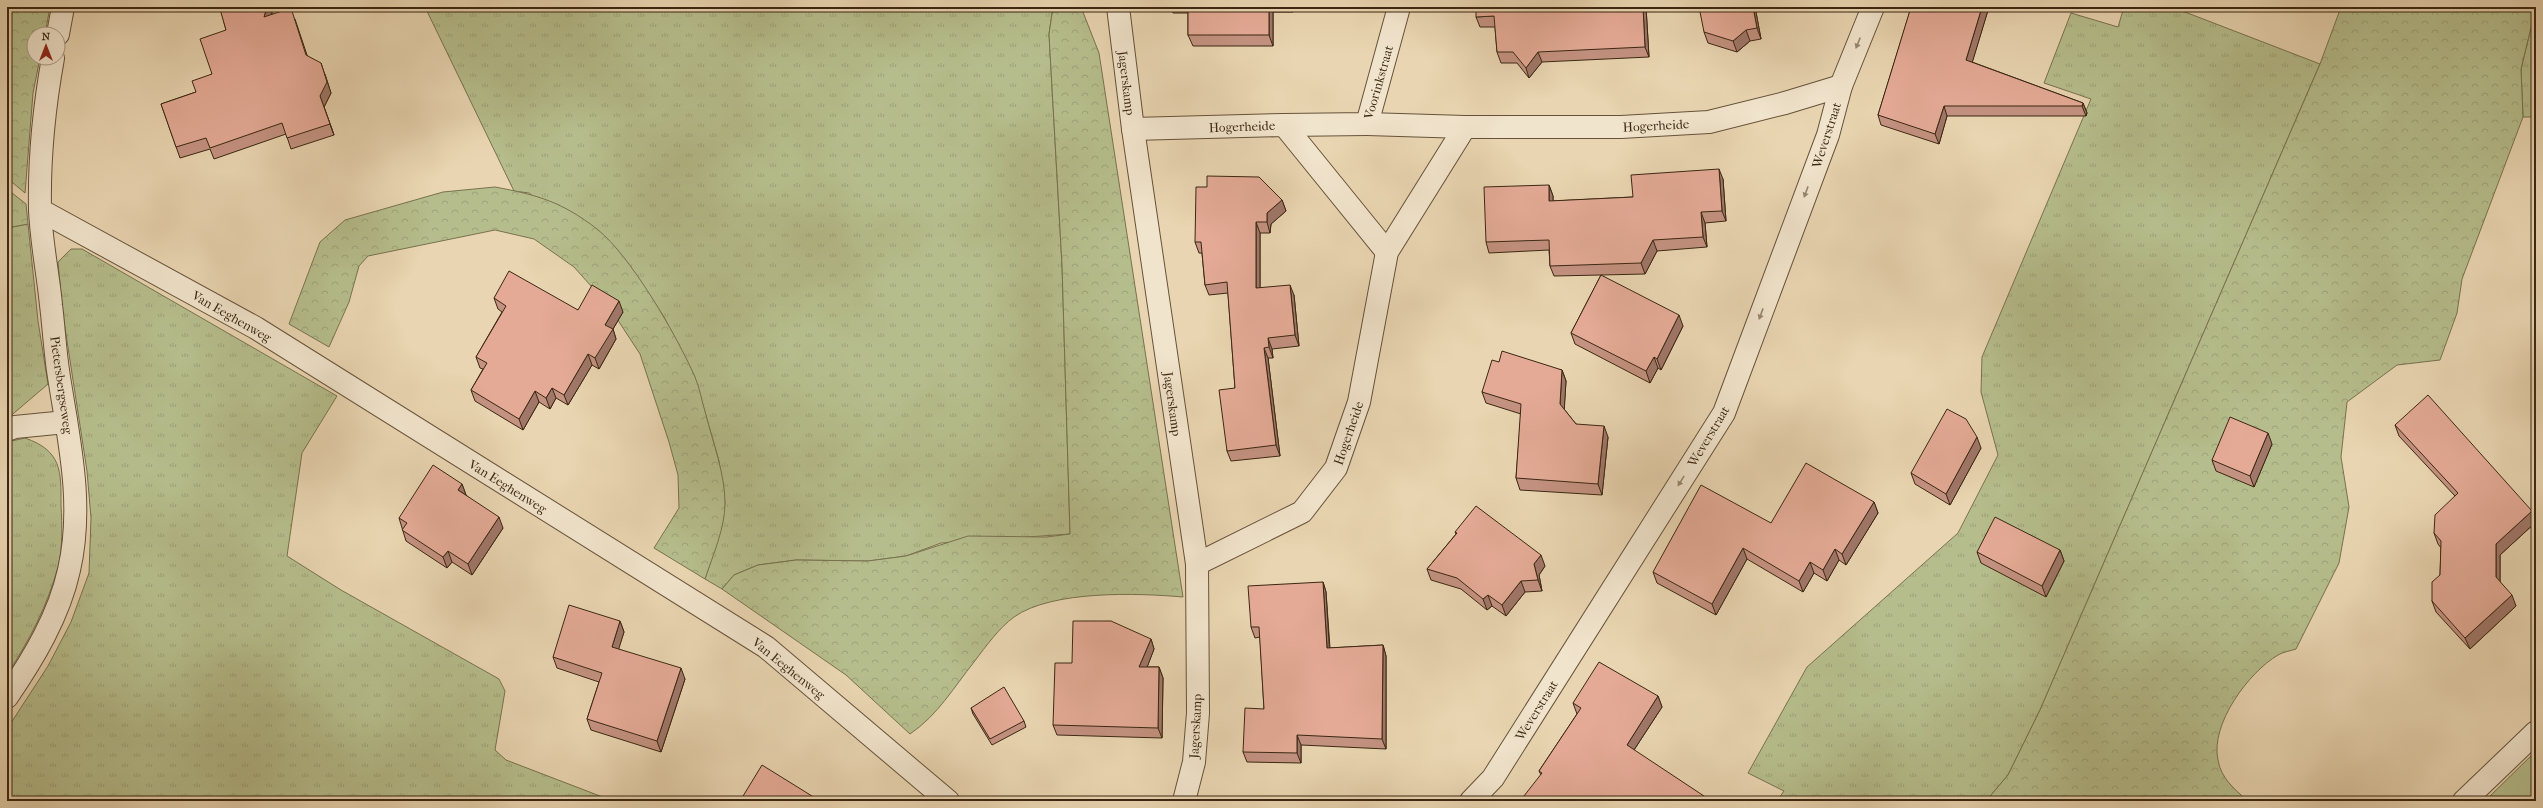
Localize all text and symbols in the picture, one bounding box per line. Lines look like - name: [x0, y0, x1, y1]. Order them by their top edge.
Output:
- north arrow: [26, 26, 66, 66]
- text: N: [42, 30, 51, 43]
- one-way arrow: [1855, 38, 1861, 50]
- street label: Voorinkstraat: [1361, 43, 1396, 122]
- street label: Jagerskamp: [1115, 49, 1138, 116]
- street label: Weverstraat: [1809, 100, 1844, 171]
- street label: Hogerheide: [1622, 116, 1690, 135]
- street label: Hogerheide: [1209, 118, 1276, 135]
- one-way arrow: [1803, 187, 1809, 199]
- street label: Van Eeghenweg: [189, 287, 275, 346]
- one-way arrow: [1758, 309, 1764, 321]
- street label: Pietersbergseweg: [47, 335, 76, 436]
- street label: Jagerskamp: [1160, 370, 1184, 437]
- street label: Hogerheide: [1331, 399, 1367, 467]
- street label: Weverstraat: [1684, 403, 1733, 470]
- street label: Van Eeghenweg: [465, 456, 550, 517]
- one-way arrow: [1677, 476, 1685, 486]
- street label: Van Eeghenweg: [749, 634, 829, 703]
- street label: Weverstraat: [1512, 677, 1561, 744]
- street label: Jagerskamp: [1186, 693, 1205, 760]

